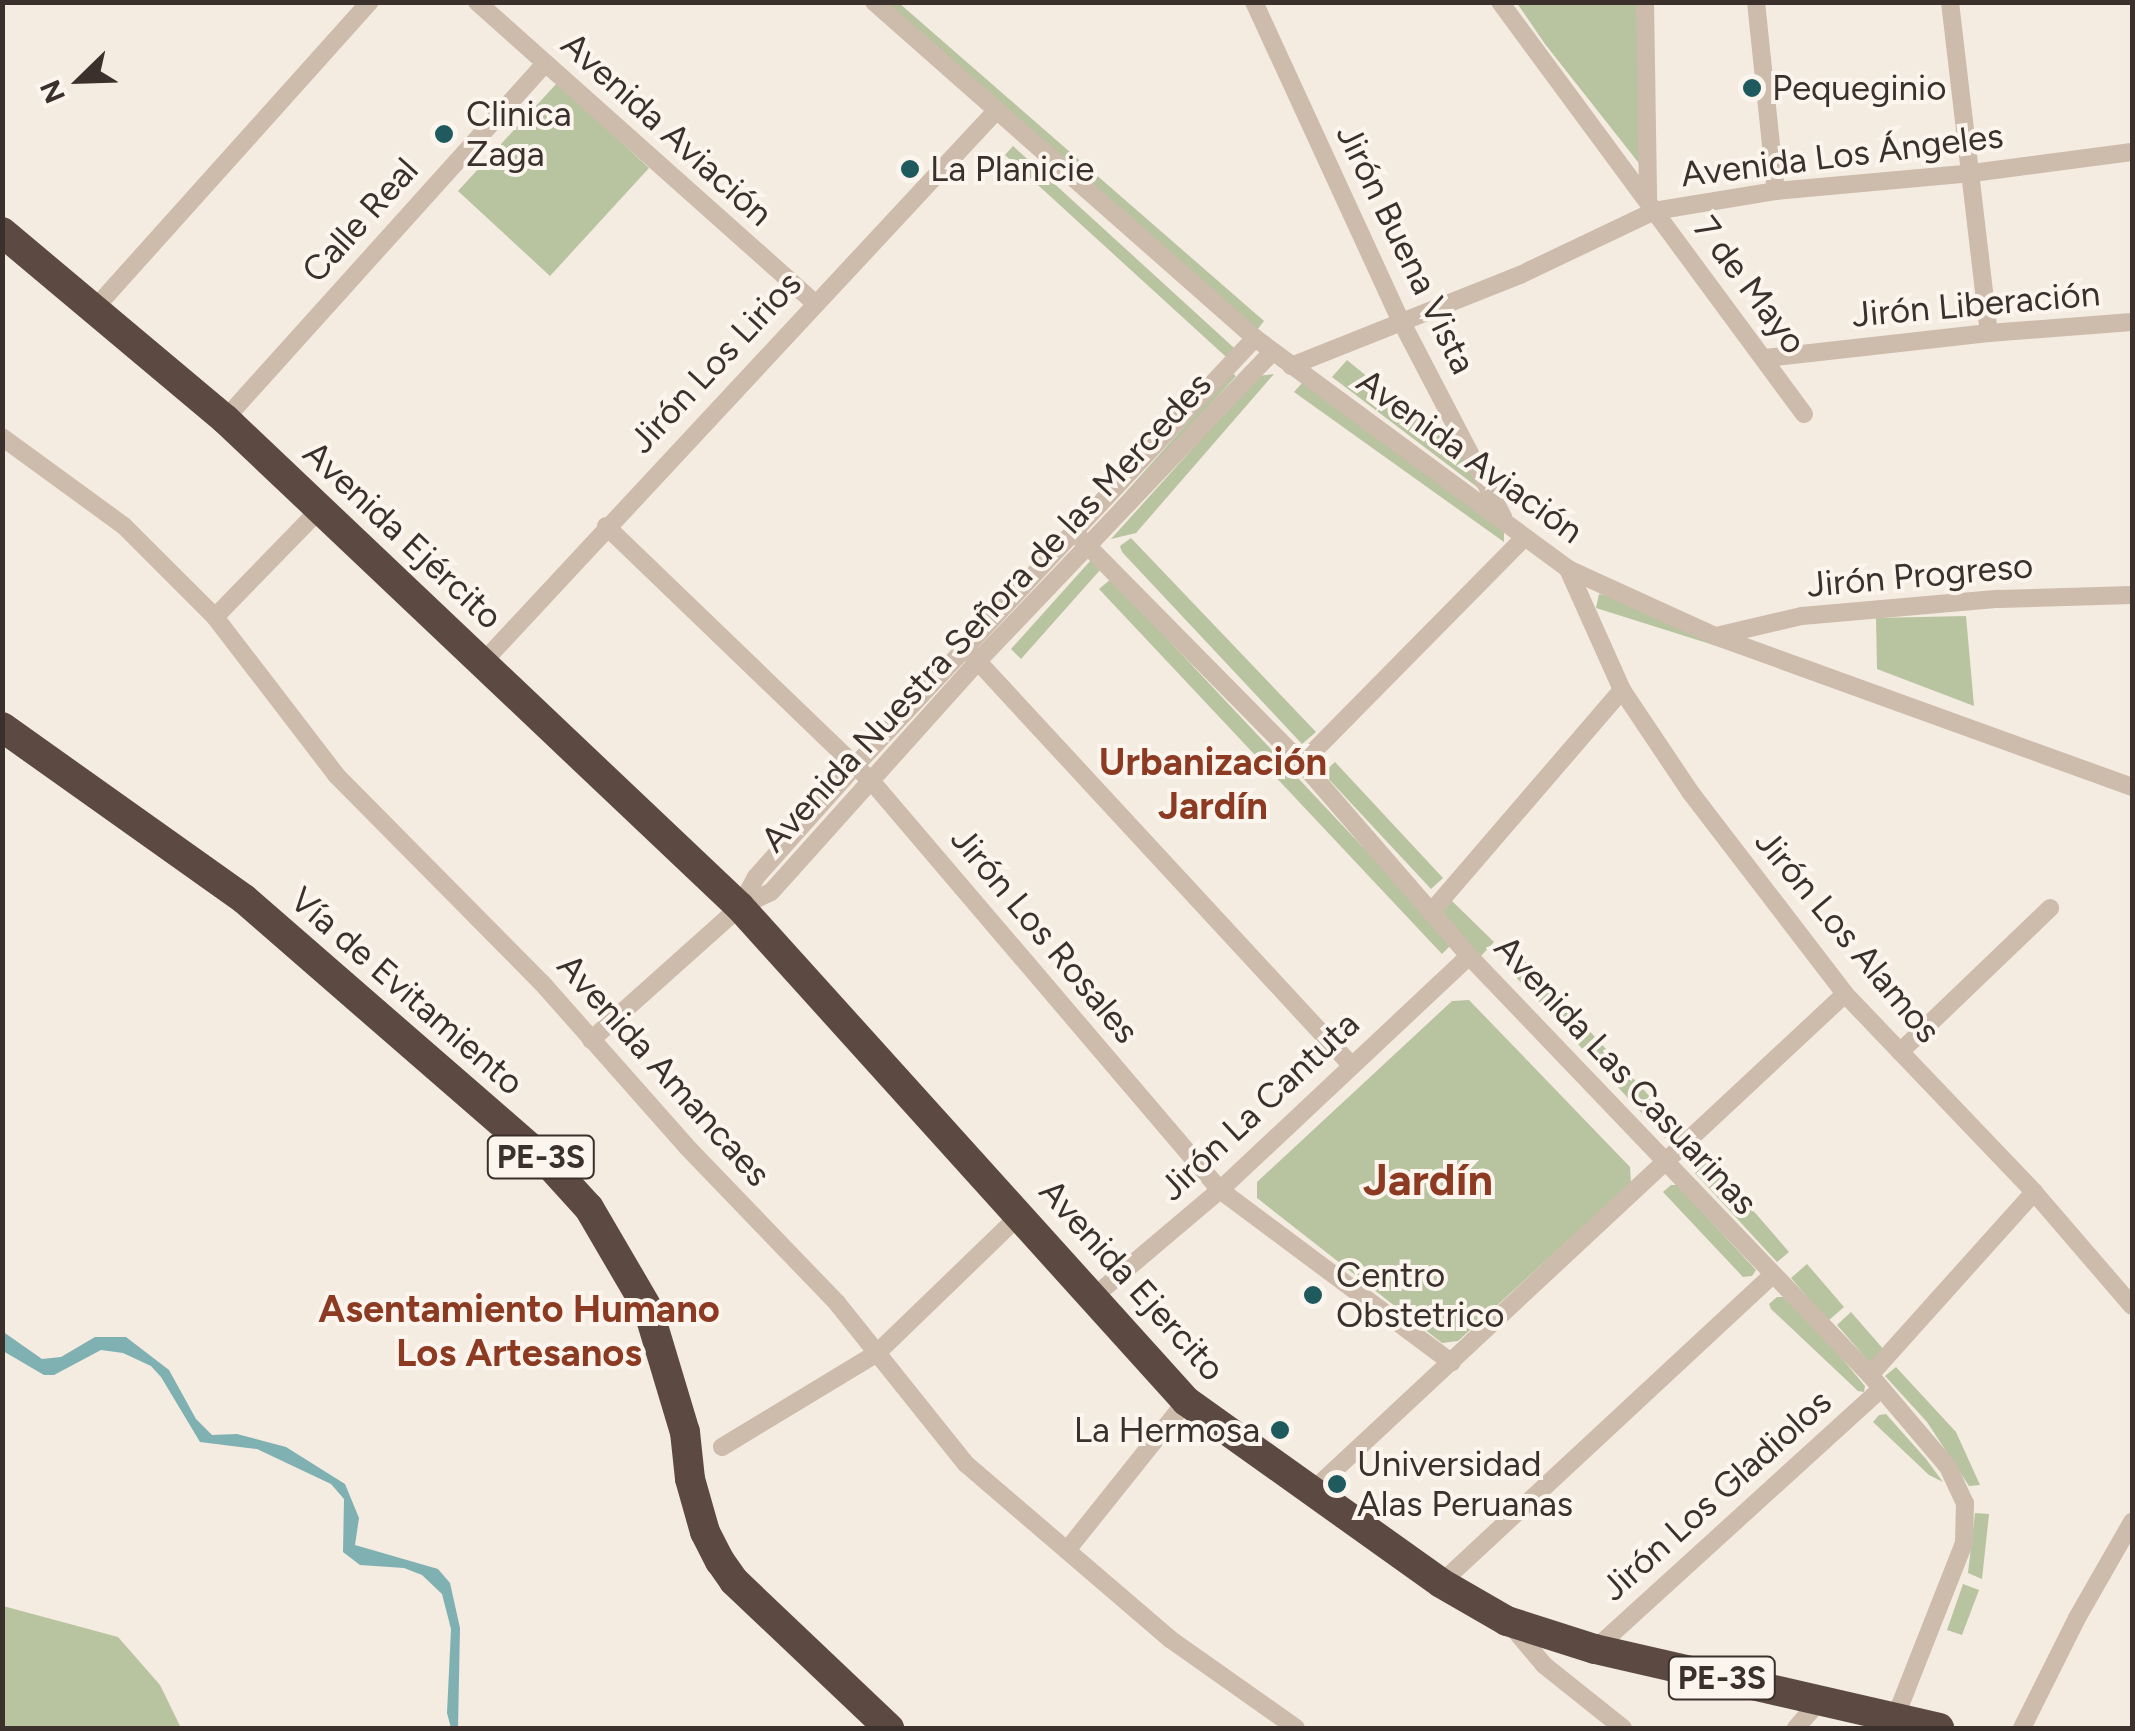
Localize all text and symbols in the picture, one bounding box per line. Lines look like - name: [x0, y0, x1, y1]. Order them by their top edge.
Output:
- street label: Avenida Aviación: [553, 23, 781, 235]
- north arrow: [30, 30, 130, 130]
- place label: Pequeginio: [1772, 67, 1947, 109]
- text: N: [33, 75, 72, 108]
- marker: Pequeginio: [1741, 77, 1763, 99]
- place label: Clinica Zaga: [466, 93, 571, 175]
- street label: Avenida Los Ángeles: [1679, 114, 2005, 196]
- street label: Jirón Buena Vista: [1327, 117, 1485, 381]
- marker: Clinica Zaga: [431, 121, 457, 147]
- place label: La Planicie: [930, 148, 1094, 190]
- street label: Calle Real: [293, 149, 427, 291]
- marker: La Planicie: [899, 158, 921, 180]
- street label: 7 de Mayo: [1685, 208, 1815, 362]
- street label: Jirón Los Lirios: [620, 263, 810, 461]
- street label: Jirón Liberación: [1850, 272, 2102, 336]
- street label: Avenida Aviación: [1349, 360, 1591, 552]
- street label: Avenida Nuestra Señora de las Mercedes: [752, 363, 1220, 861]
- street label: Avenida Ejército: [295, 432, 511, 638]
- street label: Jirón Progreso: [1805, 544, 2035, 606]
- district label: Urbanización Jardín: [1099, 740, 1327, 829]
- street label: Jirón Los Rosales: [942, 818, 1148, 1052]
- street label: Jirón Los Alamos: [1747, 821, 1949, 1051]
- street label: Vía de Evitamiento: [282, 878, 532, 1104]
- street label: Avenida Las Casuarinas: [1486, 927, 1766, 1223]
- street label: Avenida Amancaes: [549, 945, 779, 1195]
- street label: Jirón La Cantuta: [1151, 1003, 1367, 1209]
- road number: PE-3S: [486, 1130, 596, 1184]
- district label: Jardín: [1363, 1153, 1493, 1207]
- street label: Avenida Ejercito: [1031, 1171, 1233, 1389]
- place label: Centro Obstetrico: [1336, 1254, 1505, 1336]
- marker: Centro Obstetrico: [1300, 1282, 1326, 1308]
- district label: Asentamiento Humano Los Artesanos: [318, 1287, 720, 1376]
- street label: Jirón Los Gladiolos: [1592, 1381, 1840, 1609]
- place label: La Hermosa: [1074, 1409, 1260, 1451]
- marker: La Hermosa: [1269, 1419, 1291, 1441]
- place label: Universidad Alas Peruanas: [1357, 1443, 1573, 1525]
- marker: Universidad Alas Peruanas: [1326, 1473, 1348, 1495]
- road number: PE-3S: [1667, 1651, 1777, 1705]

